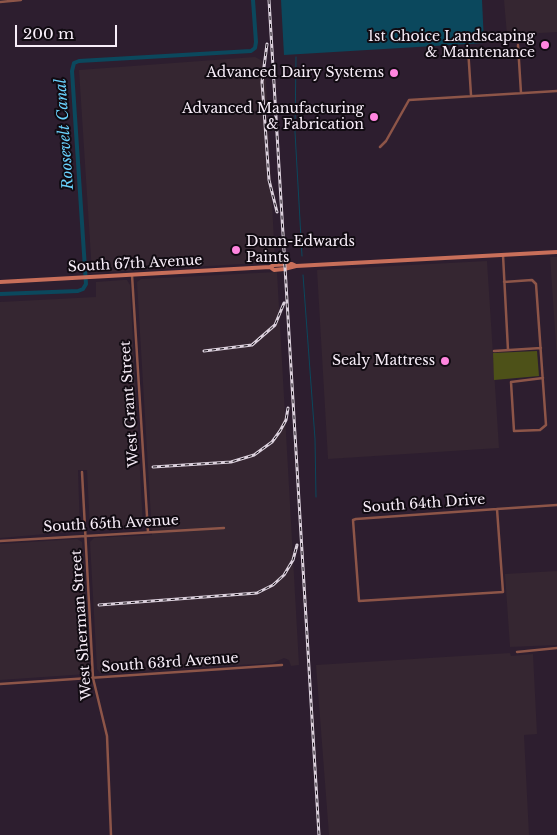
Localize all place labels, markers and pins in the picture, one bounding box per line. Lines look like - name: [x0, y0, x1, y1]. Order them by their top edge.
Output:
- place label: 1st Choice Landscaping & Maintenance: [368, 29, 535, 62]
- marker: 1st Choice Landscaping & Maintenance: [539, 39, 551, 51]
- place label: Advanced Dairy Systems: [206, 65, 384, 81]
- marker: Advanced Dairy Systems: [388, 67, 400, 79]
- place label: Advanced Manufacturing & Fabrication: [182, 101, 364, 134]
- marker: Advanced Manufacturing & Fabrication: [368, 111, 380, 123]
- place label: Dunn-Edwards Paints: [246, 234, 355, 266]
- marker: Dunn-Edwards Paints: [230, 244, 242, 256]
- place label: Sealy Mattress: [332, 353, 435, 369]
- marker: Sealy Mattress: [439, 355, 451, 367]

